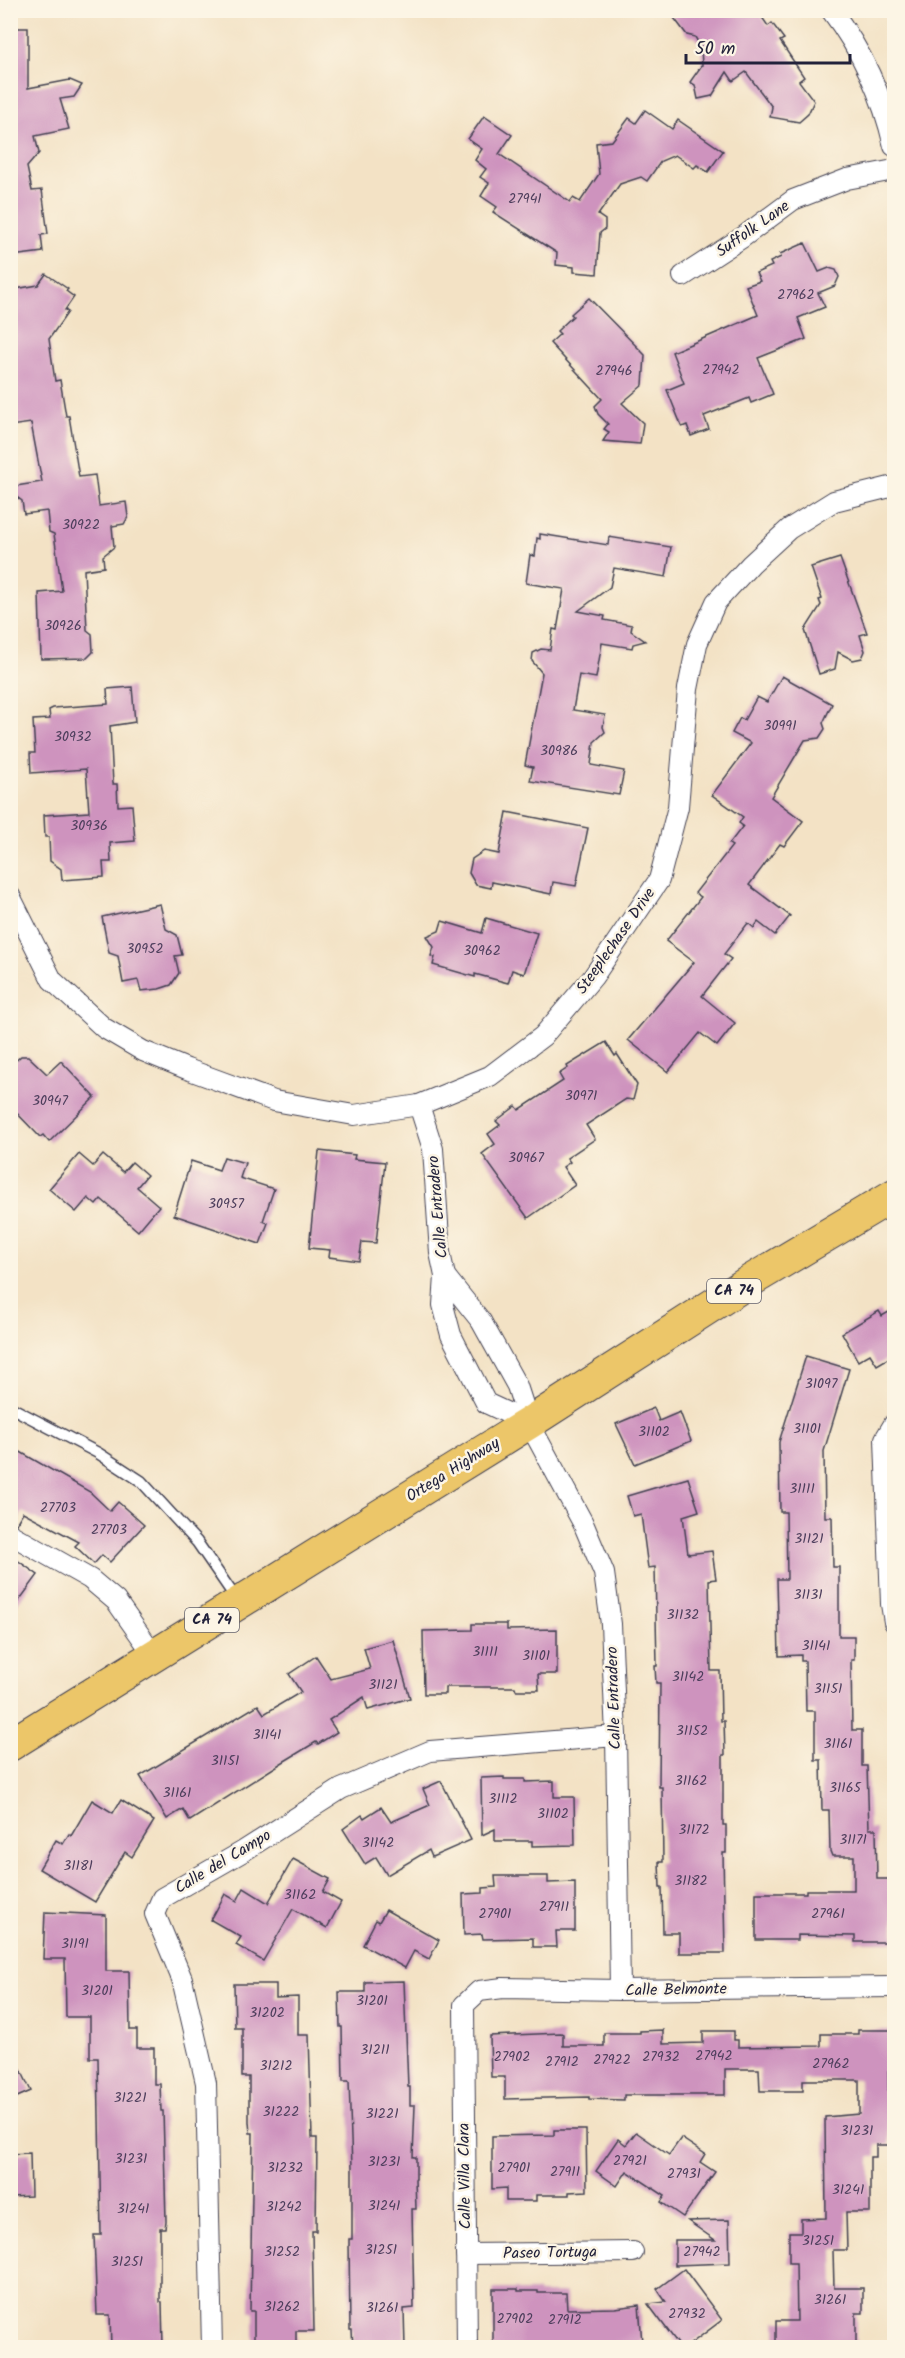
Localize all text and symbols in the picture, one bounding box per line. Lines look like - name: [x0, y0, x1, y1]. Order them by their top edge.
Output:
- scale bar: [686, 27, 850, 65]
- text: 50 m: [695, 35, 735, 64]
- house number: 27941: [508, 188, 542, 210]
- street label: Suffolk Lane: [711, 194, 795, 264]
- house number: 27962: [777, 284, 815, 306]
- house number: 27942: [702, 359, 740, 381]
- house number: 27946: [596, 360, 632, 382]
- house number: 30922: [62, 514, 100, 536]
- house number: 30926: [44, 615, 82, 637]
- house number: 30991: [763, 715, 797, 737]
- house number: 30932: [54, 726, 92, 748]
- house number: 30986: [540, 740, 578, 762]
- house number: 30936: [70, 815, 108, 837]
- street label: Steeplechase Drive: [570, 883, 662, 999]
- house number: 30952: [126, 938, 164, 960]
- house number: 30962: [463, 940, 501, 962]
- house number: 30971: [565, 1085, 597, 1107]
- house number: 30947: [32, 1090, 69, 1112]
- house number: 30967: [508, 1147, 545, 1169]
- street label: Calle Entradero: [421, 1155, 455, 1259]
- house number: 30957: [208, 1193, 244, 1215]
- road number: CA 74: [707, 1279, 761, 1303]
- house number: 31097: [805, 1373, 838, 1395]
- house number: 31101: [793, 1418, 821, 1440]
- house number: 31102: [638, 1421, 670, 1443]
- street label: Ortega Highway: [401, 1431, 505, 1509]
- house number: 31111: [789, 1478, 815, 1500]
- house number: 27703: [40, 1497, 76, 1519]
- house number: 27703: [91, 1519, 127, 1541]
- house number: 31121: [794, 1528, 824, 1550]
- house number: 31131: [793, 1584, 823, 1606]
- house number: 31132: [667, 1604, 699, 1626]
- road number: CA 74: [185, 1608, 239, 1632]
- house number: 31141: [802, 1635, 830, 1657]
- house number: 31111: [472, 1641, 498, 1663]
- house number: 31101: [522, 1645, 550, 1667]
- street label: Calle Entradero: [600, 1646, 628, 1750]
- house number: 31142: [672, 1666, 704, 1688]
- house number: 31121: [368, 1674, 398, 1696]
- house number: 31151: [814, 1678, 842, 1700]
- house number: 31152: [676, 1720, 708, 1742]
- house number: 31141: [253, 1724, 281, 1746]
- house number: 31161: [824, 1733, 852, 1755]
- house number: 31151: [211, 1750, 239, 1772]
- house number: 31162: [675, 1770, 707, 1792]
- house number: 31165: [829, 1777, 863, 1799]
- house number: 31161: [163, 1782, 191, 1804]
- house number: 31112: [488, 1788, 518, 1810]
- house number: 31102: [537, 1803, 569, 1825]
- house number: 31172: [678, 1819, 710, 1841]
- street label: Calle del Campo: [170, 1823, 276, 1901]
- house number: 31171: [839, 1829, 867, 1851]
- house number: 31142: [362, 1832, 394, 1854]
- house number: 31181: [63, 1855, 93, 1877]
- house number: 31182: [674, 1870, 708, 1892]
- house number: 31162: [284, 1884, 316, 1906]
- house number: 27911: [539, 1896, 569, 1918]
- house number: 27901: [479, 1903, 511, 1925]
- house number: 27961: [811, 1903, 845, 1925]
- house number: 31191: [61, 1933, 89, 1955]
- street label: Calle Belmonte: [625, 1977, 727, 2003]
- house number: 31201: [81, 1980, 113, 2002]
- house number: 31201: [356, 1990, 388, 2012]
- house number: 31202: [249, 2002, 285, 2024]
- house number: 31211: [360, 2039, 390, 2061]
- house number: 27942: [695, 2045, 733, 2067]
- house number: 27902: [494, 2046, 530, 2068]
- house number: 27932: [642, 2046, 680, 2068]
- house number: 27922: [593, 2049, 631, 2071]
- house number: 27912: [545, 2051, 579, 2073]
- house number: 27962: [812, 2053, 850, 2075]
- house number: 31212: [259, 2055, 293, 2077]
- house number: 31221: [113, 2087, 147, 2109]
- house number: 31222: [263, 2101, 299, 2123]
- house number: 31221: [365, 2103, 399, 2125]
- house number: 31231: [841, 2120, 873, 2142]
- street label: Calle Villa Clara: [452, 2123, 478, 2229]
- house number: 31231: [115, 2148, 147, 2170]
- house number: 27921: [613, 2150, 647, 2172]
- house number: 31231: [368, 2151, 400, 2173]
- house number: 31232: [267, 2157, 303, 2179]
- house number: 27901: [498, 2157, 530, 2179]
- house number: 27911: [550, 2161, 580, 2183]
- house number: 27931: [667, 2163, 701, 2185]
- house number: 31241: [832, 2179, 864, 2201]
- house number: 31241: [368, 2195, 400, 2217]
- house number: 31242: [266, 2196, 302, 2218]
- house number: 31241: [117, 2198, 149, 2220]
- house number: 31251: [802, 2230, 834, 2252]
- house number: 31251: [365, 2239, 397, 2261]
- street label: Paseo Tortuga: [503, 2240, 597, 2266]
- house number: 31252: [264, 2241, 300, 2263]
- house number: 27942: [683, 2241, 721, 2263]
- house number: 31251: [111, 2251, 143, 2273]
- house number: 31261: [814, 2289, 846, 2311]
- house number: 31262: [264, 2296, 300, 2318]
- house number: 31261: [366, 2297, 398, 2319]
- house number: 27932: [668, 2303, 706, 2325]
- house number: 27902: [497, 2308, 533, 2330]
- house number: 27912: [548, 2309, 582, 2331]

